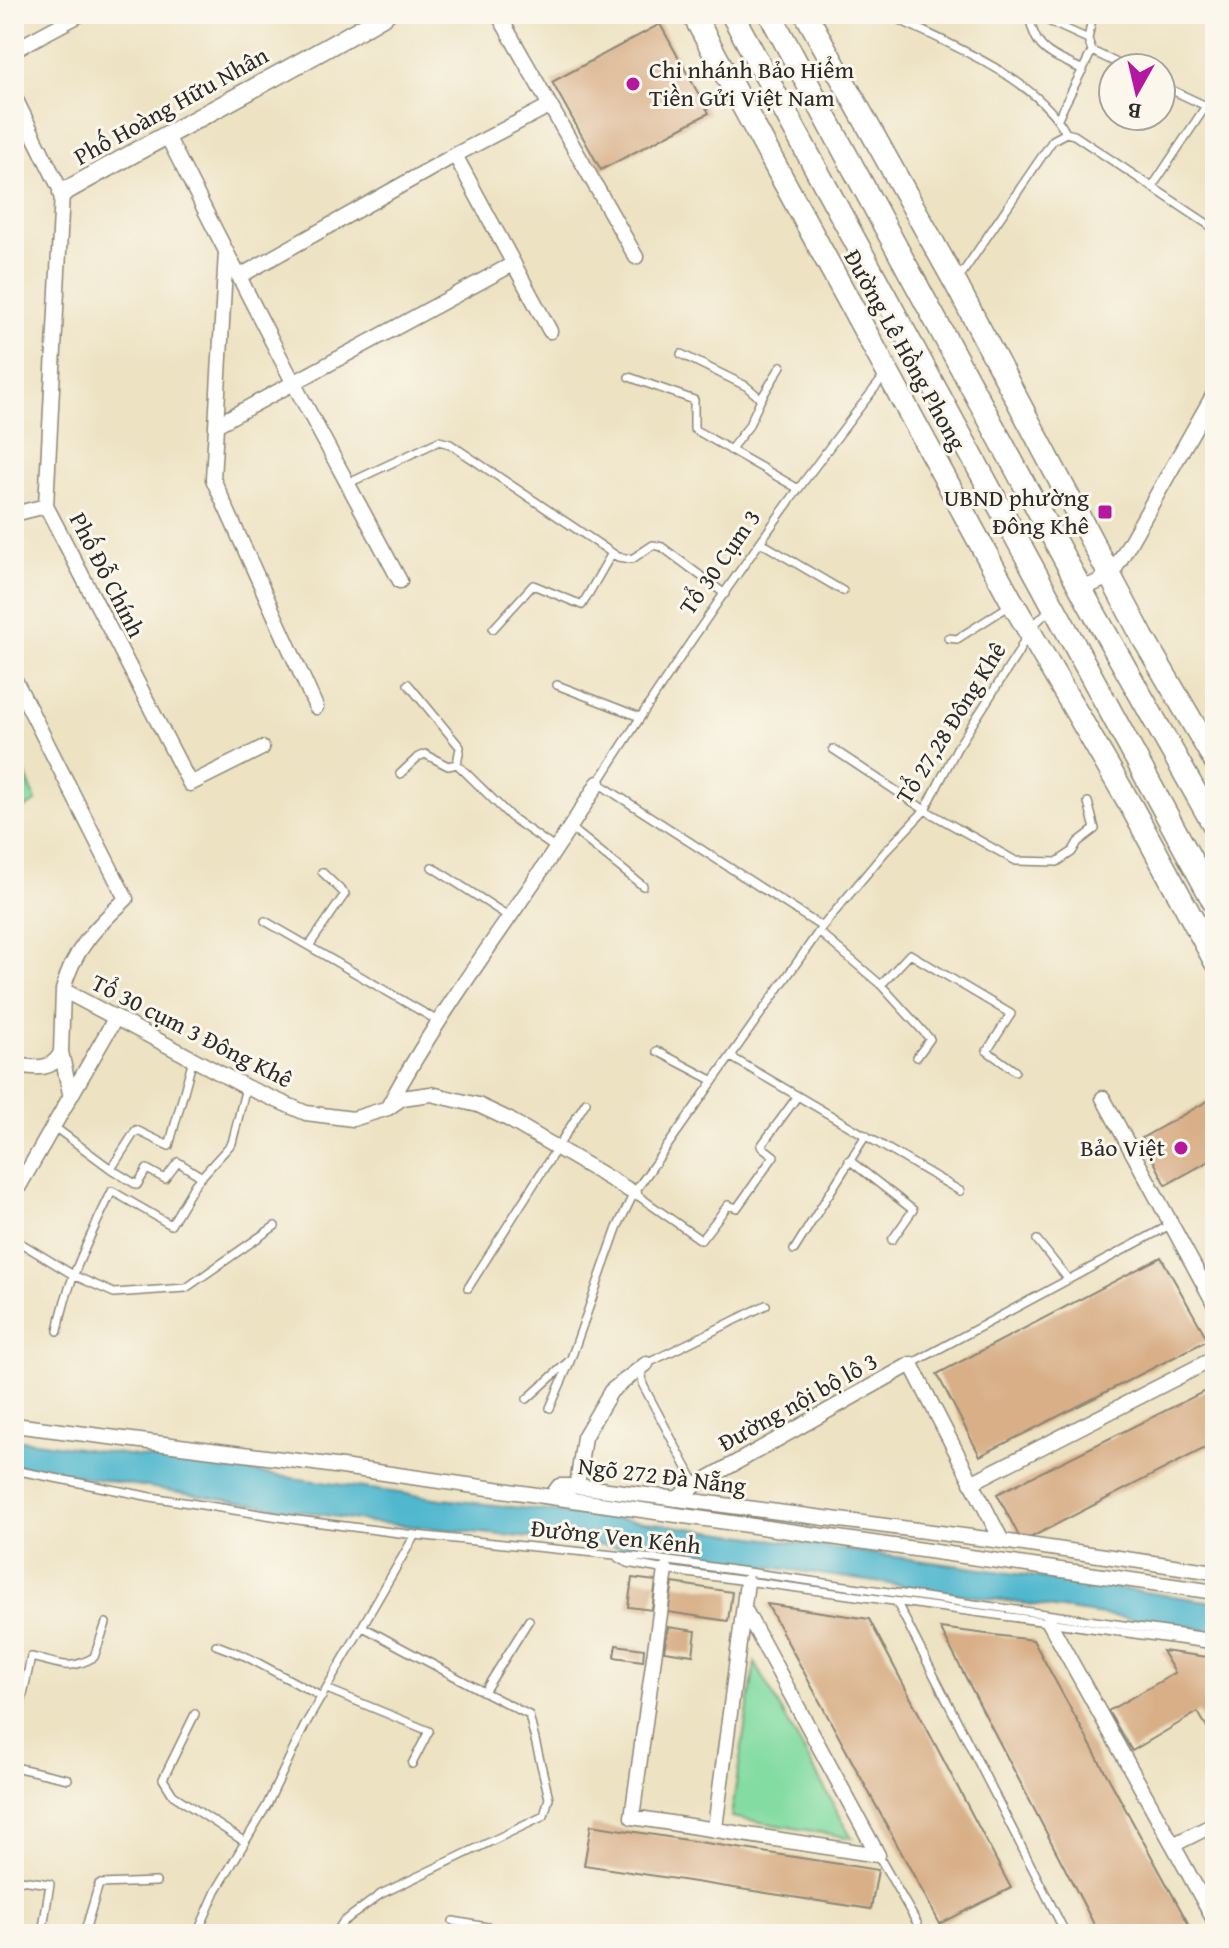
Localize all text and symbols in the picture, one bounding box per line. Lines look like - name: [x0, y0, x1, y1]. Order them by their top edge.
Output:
- street label: Phố Hoàng Hữu Nhân: [67, 37, 275, 174]
- place label: Chi nhánh Bảo Hiểm Tiền Gửi Việt Nam: [649, 52, 854, 115]
- north arrow: [1097, 52, 1177, 132]
- marker: Chi nhánh Bảo Hiểm Tiền Gửi Việt Nam: [624, 75, 642, 93]
- text: B: [1125, 95, 1143, 129]
- street label: Đường Lê Hồng Phong: [836, 243, 975, 457]
- place label: UBND phường Đông Khê: [944, 480, 1089, 543]
- street label: Tổ 30 Cụm 3: [670, 502, 769, 622]
- marker: UBND phường Đông Khê: [1096, 503, 1114, 521]
- street label: Phố Đỗ Chính: [61, 506, 154, 644]
- street label: Tổ 27,28 Đông Khê: [887, 635, 1014, 810]
- street label: Tổ 30 cụm 3 Đông Khê: [86, 965, 299, 1096]
- place label: Bảo Việt: [1080, 1130, 1166, 1165]
- marker: Bảo Việt: [1172, 1139, 1190, 1157]
- street label: Đường nội bộ lô 3: [712, 1343, 884, 1460]
- street label: Ngõ 272 Đà Nẵng: [576, 1448, 748, 1503]
- street label: Đường Ven Kênh: [529, 1510, 703, 1563]

